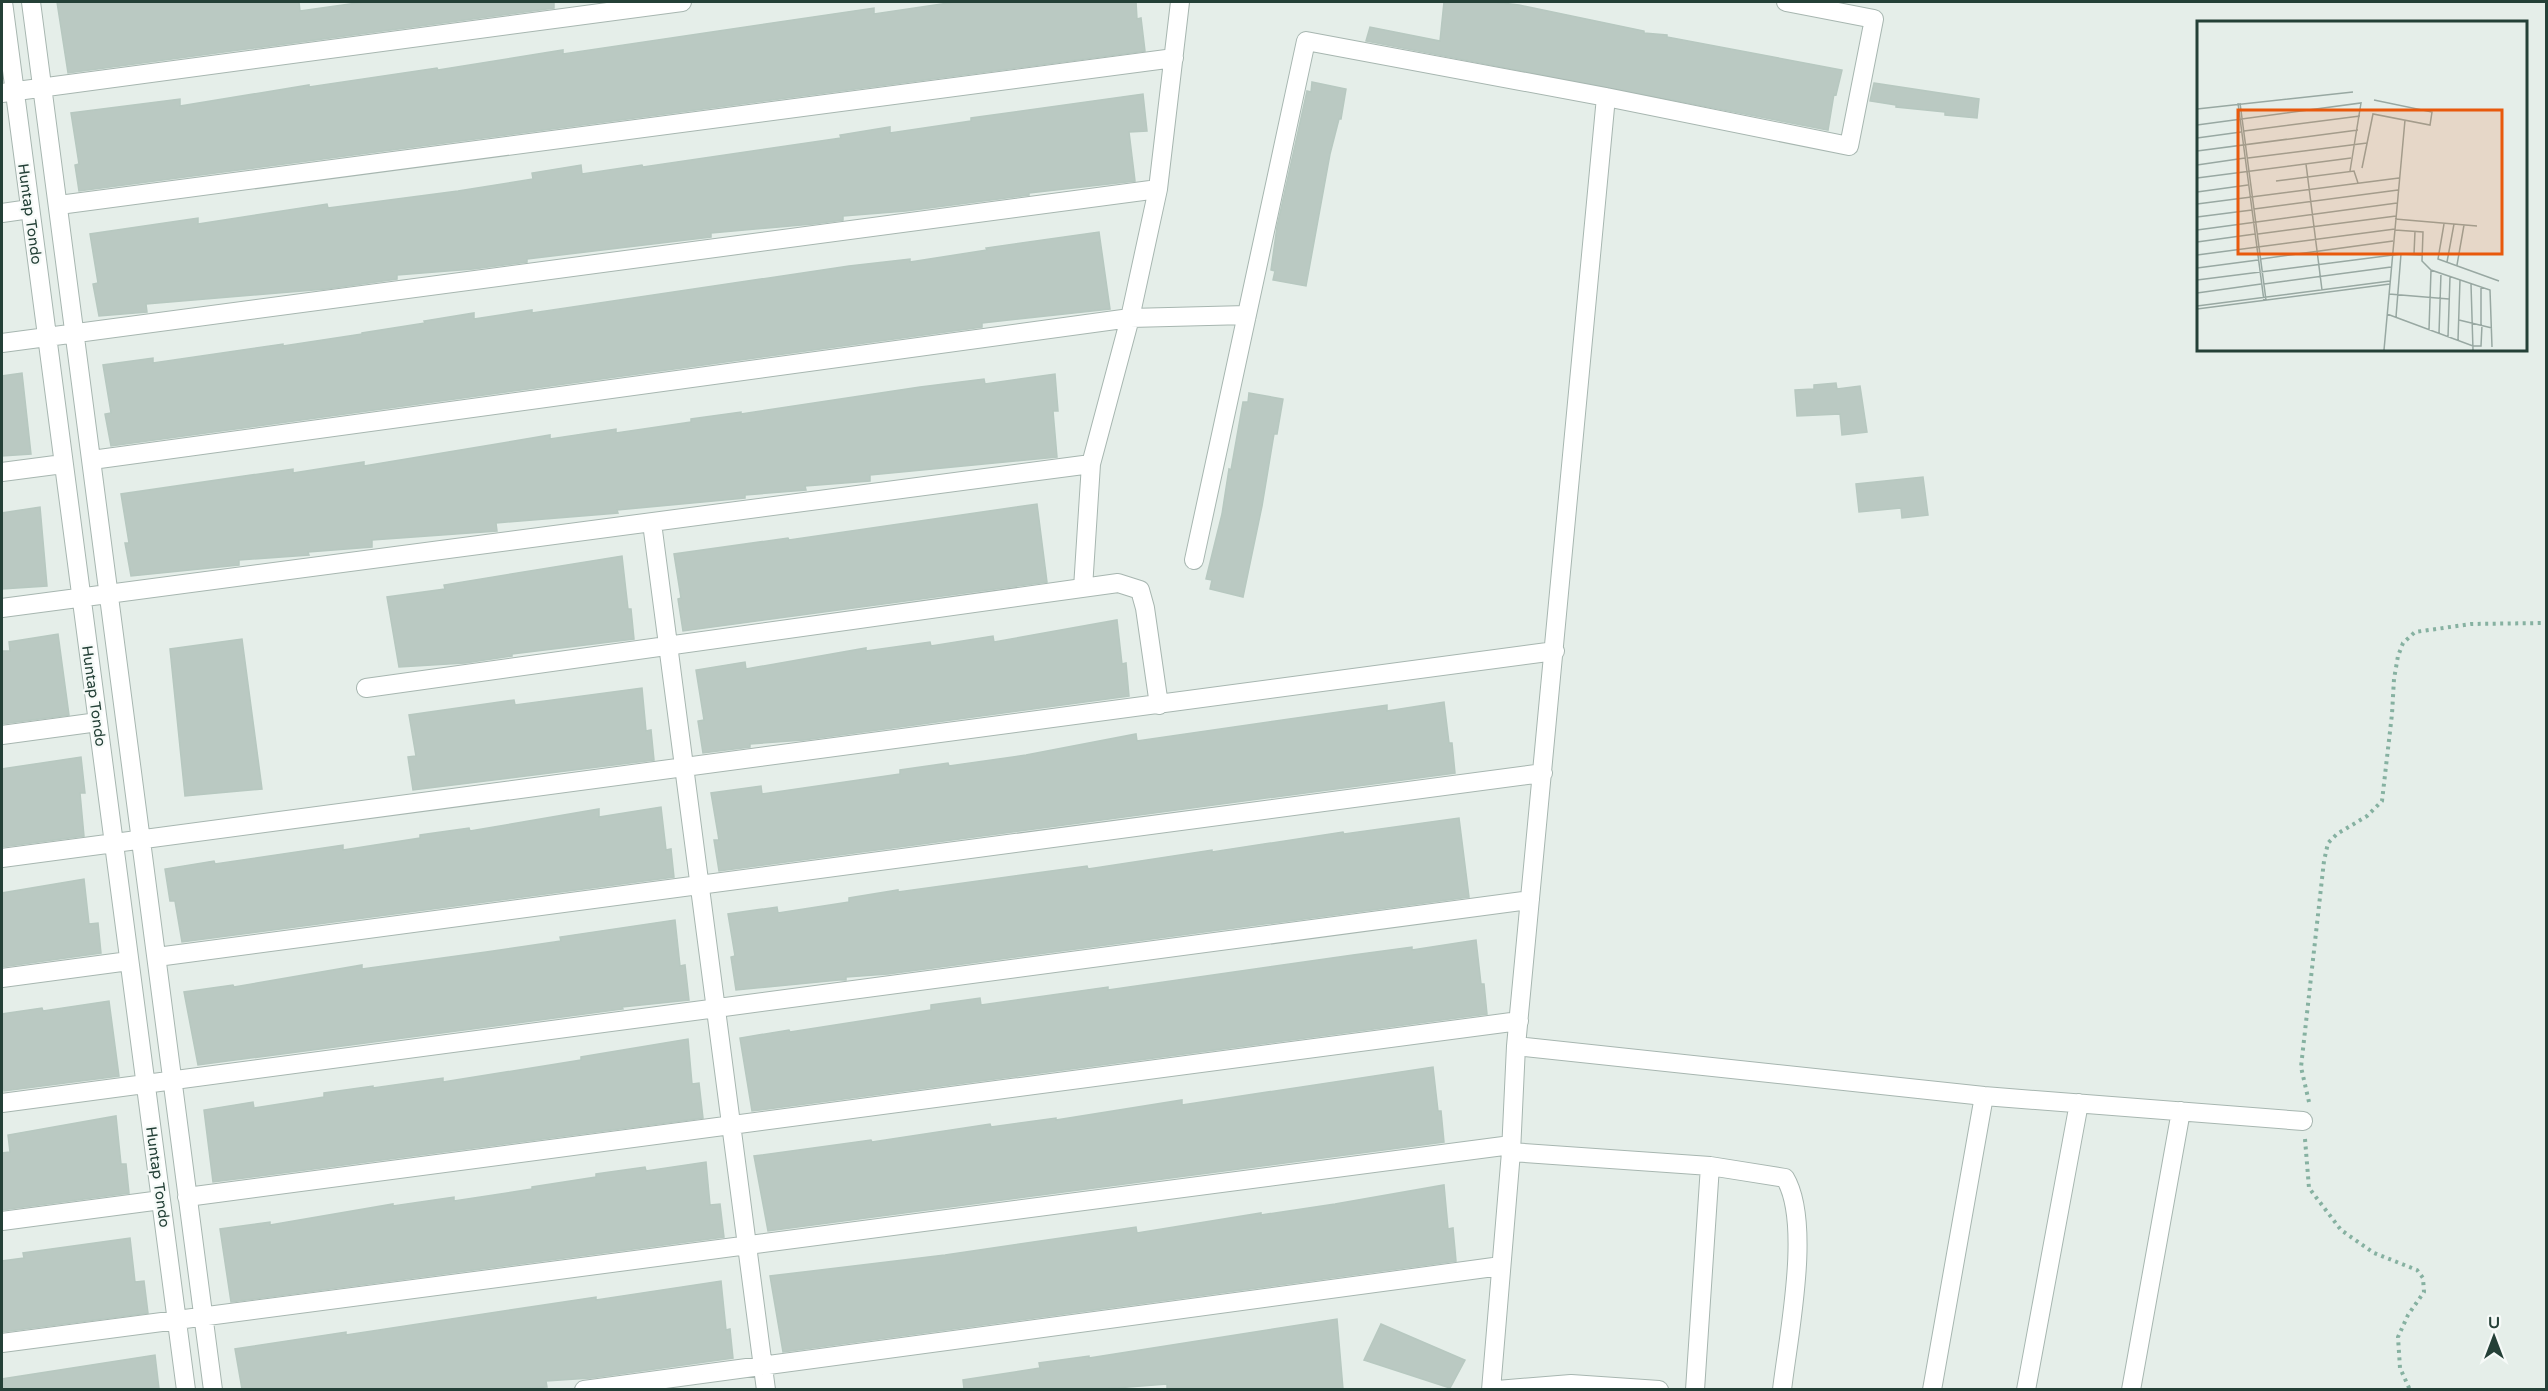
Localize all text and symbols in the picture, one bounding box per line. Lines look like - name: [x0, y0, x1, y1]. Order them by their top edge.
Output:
- inset map: [2197, 21, 2527, 351]
- street label: Huntap Tondo: [14, 162, 46, 266]
- street label: Huntap Tondo: [78, 644, 110, 748]
- street label: Huntap Tondo: [142, 1125, 174, 1229]
- north arrow: [2464, 1307, 2524, 1367]
- text: U: [2488, 1313, 2500, 1333]

